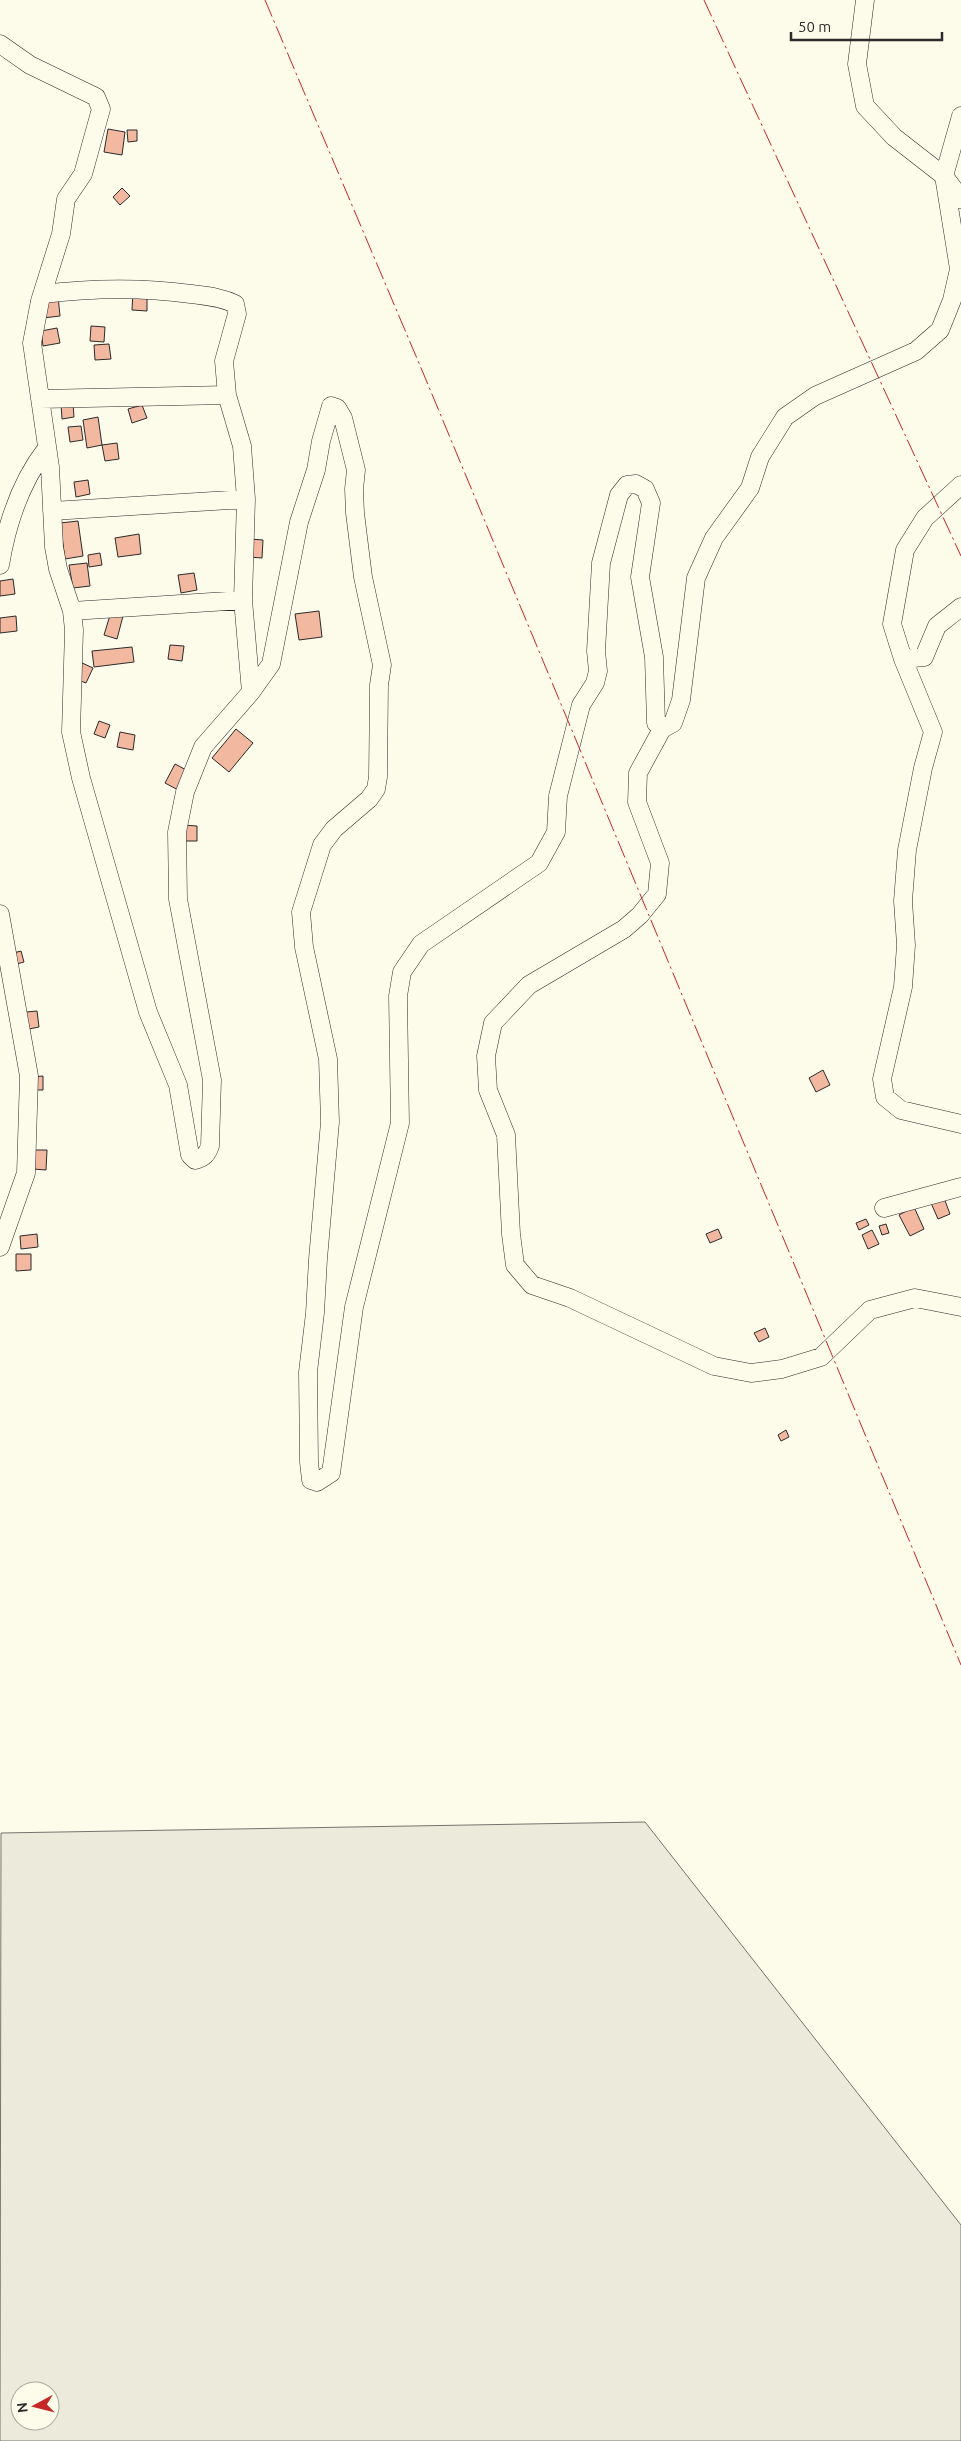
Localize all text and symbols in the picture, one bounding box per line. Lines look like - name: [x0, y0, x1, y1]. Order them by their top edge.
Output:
- scale bar: [791, 10, 942, 42]
- text: 50 m: [798, 18, 831, 35]
- north arrow: [10, 2381, 60, 2431]
- text: N: [14, 2401, 31, 2414]

